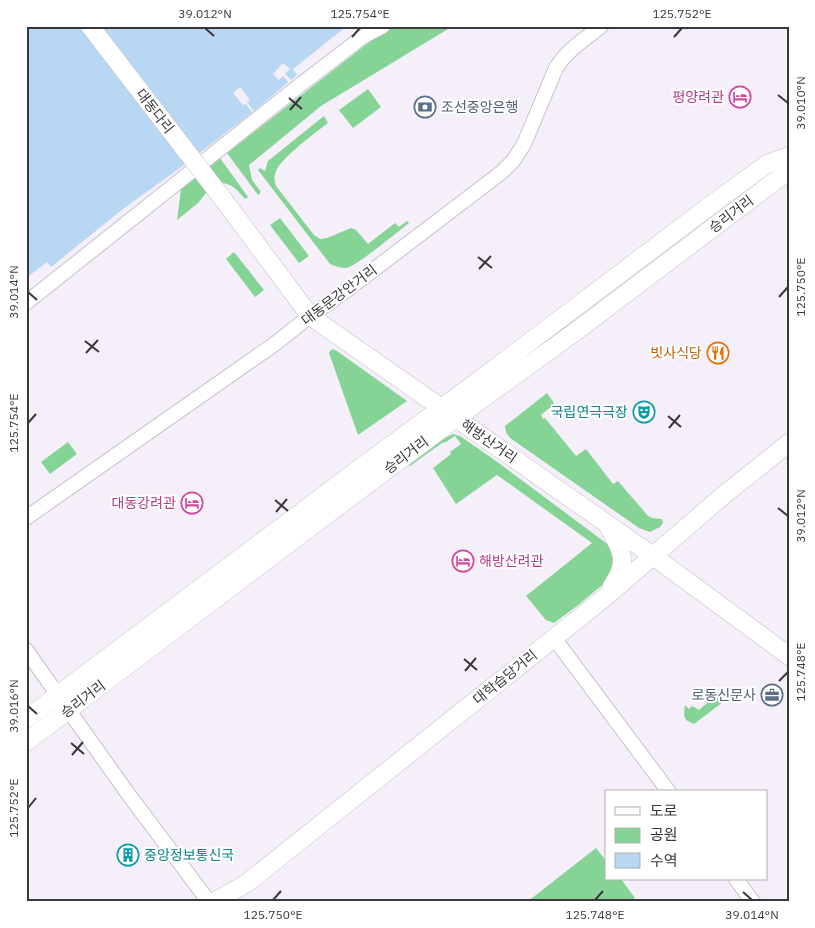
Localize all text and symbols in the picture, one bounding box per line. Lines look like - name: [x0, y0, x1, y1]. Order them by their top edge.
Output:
- text: 39.012°N: [178, 6, 232, 21]
- text: 125.754°E: [330, 6, 390, 21]
- text: 125.752°E: [652, 6, 712, 21]
- text: 39.010°N: [793, 76, 808, 130]
- street label: 대동다리: [132, 85, 178, 137]
- hotel icon: 평양려관: [728, 85, 752, 109]
- place label: 평양려관: [672, 88, 724, 106]
- bank icon: 조선중앙은행: [413, 95, 437, 119]
- place label: 조선중앙은행: [441, 98, 518, 116]
- street label: 승리거리: [705, 191, 757, 237]
- text: 125.750°E: [793, 257, 808, 317]
- street label: 대동문강안거리: [298, 261, 380, 329]
- text: 39.014°N: [6, 265, 21, 319]
- restaurant icon: 빗사식당: [706, 341, 730, 365]
- place label: 빗사식당: [650, 344, 702, 362]
- text: 125.754°E: [6, 393, 21, 453]
- theatre icon: 국립연극극장: [632, 400, 656, 424]
- place label: 국립연극극장: [551, 403, 628, 421]
- street label: 해방산거리: [457, 415, 521, 467]
- street label: 승리거리: [380, 432, 432, 478]
- text: 39.012°N: [793, 489, 808, 543]
- hotel icon: 대동강려관: [180, 491, 204, 515]
- place label: 대동강려관: [112, 494, 176, 512]
- hotel icon: 해방산려관: [451, 549, 475, 573]
- place label: 해방산려관: [479, 552, 544, 570]
- text: 125.748°E: [793, 642, 808, 702]
- street label: 대학습당거리: [469, 646, 541, 708]
- street label: 승리거리: [57, 676, 109, 722]
- text: 39.016°N: [6, 679, 21, 733]
- office icon: 로동신문사: [760, 683, 784, 707]
- place label: 로동신문사: [692, 686, 756, 704]
- text: 125.752°E: [6, 778, 21, 838]
- legend: [605, 790, 768, 880]
- text: 도로: [650, 801, 678, 820]
- text: 공원: [650, 825, 678, 844]
- building icon: 중앙정보통신국: [116, 843, 140, 867]
- place label: 중앙정보통신국: [144, 846, 234, 864]
- text: 수역: [650, 851, 678, 870]
- text: 125.750°E: [243, 907, 303, 922]
- text: 125.748°E: [565, 907, 625, 922]
- text: 39.014°N: [725, 907, 779, 922]

